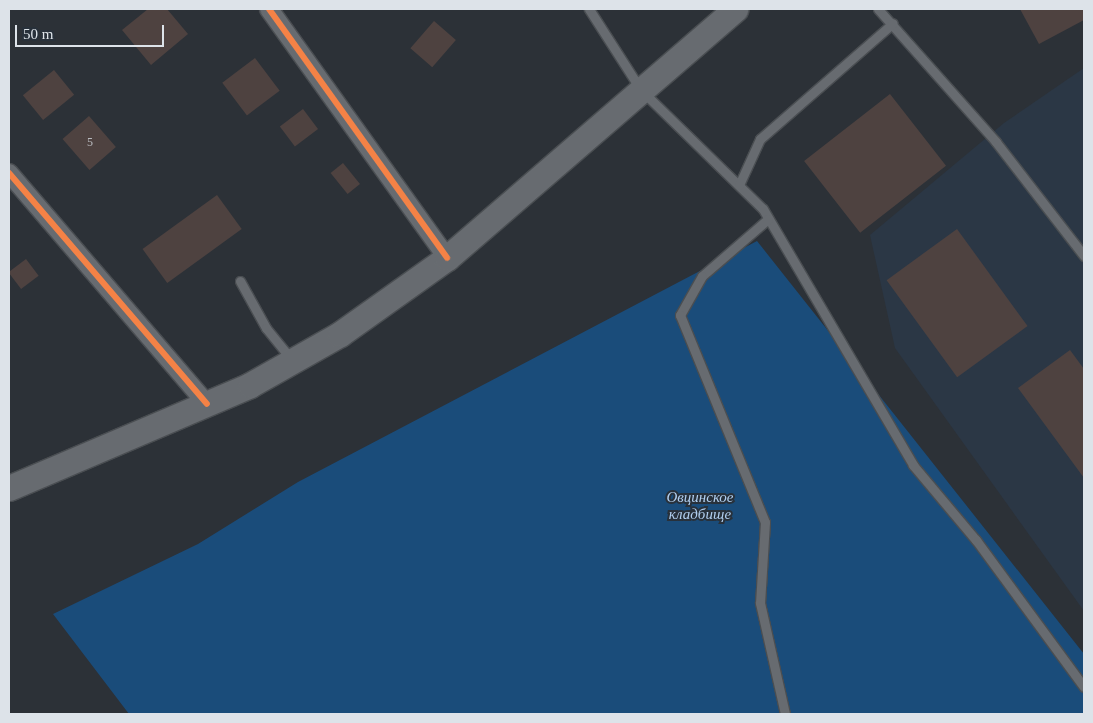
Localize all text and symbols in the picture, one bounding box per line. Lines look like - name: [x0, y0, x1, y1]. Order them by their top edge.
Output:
- scale bar: [18, 15, 166, 47]
- text: 50 m: [23, 26, 53, 42]
- house number: 5: [87, 136, 93, 150]
- park label: Овцинское кладбище: [666, 488, 734, 523]

